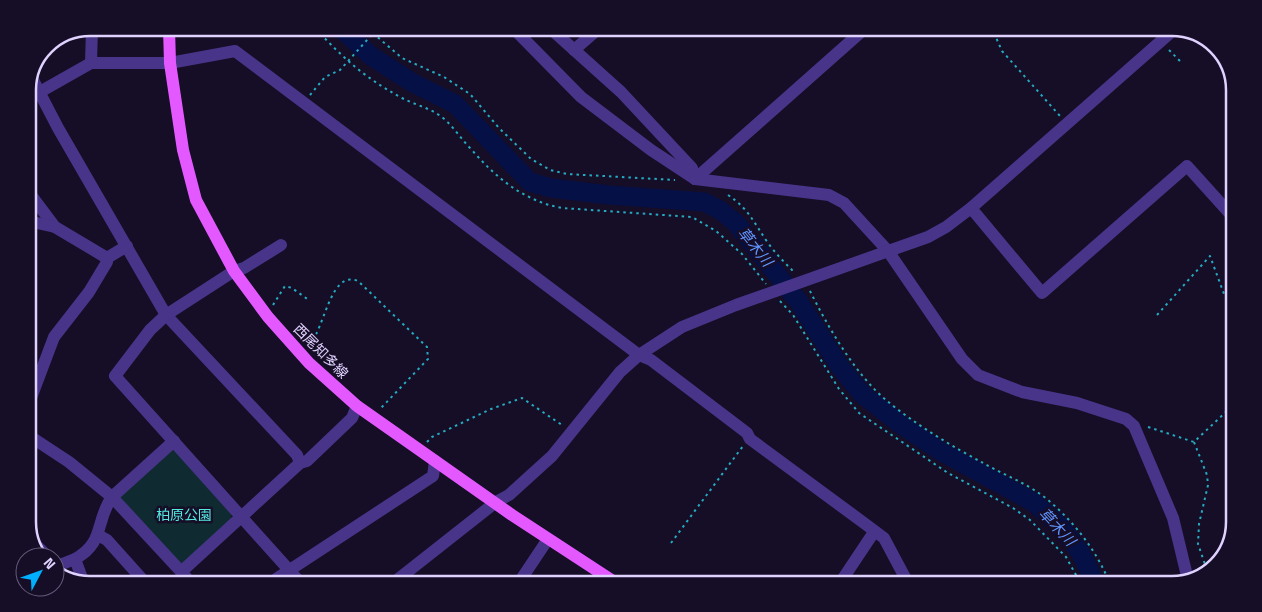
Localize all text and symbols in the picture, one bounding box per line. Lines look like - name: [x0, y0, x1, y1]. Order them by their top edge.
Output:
- water label: 草木川: [732, 222, 780, 273]
- street label: 西尾知多線: [289, 318, 354, 383]
- water label: 草木川: [1034, 502, 1082, 552]
- park label: 柏原公園: [156, 504, 212, 525]
- north arrow: [15, 547, 65, 597]
- text: N: [39, 553, 61, 574]

